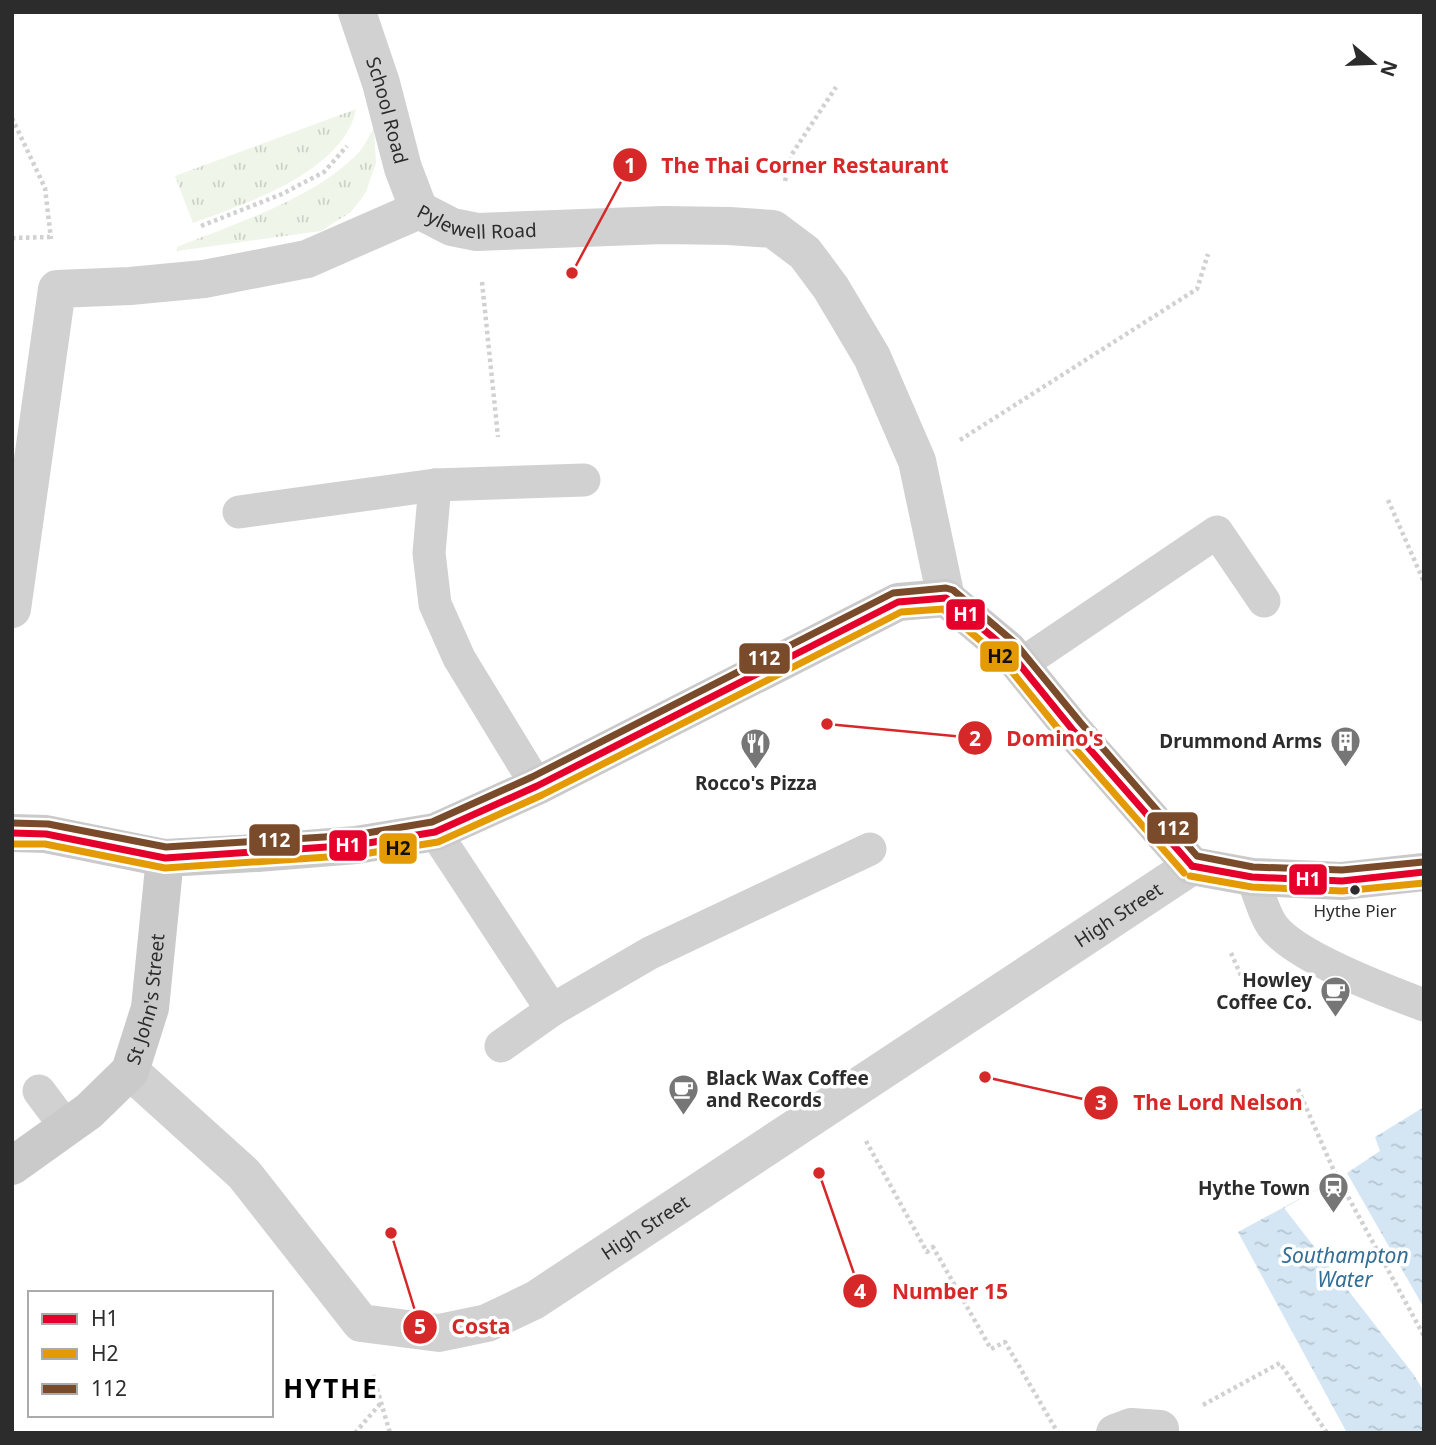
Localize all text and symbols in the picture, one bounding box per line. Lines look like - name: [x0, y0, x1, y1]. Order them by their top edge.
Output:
- north arrow: [1338, 28, 1408, 98]
- street label: School Road: [360, 53, 414, 167]
- text: N: [1374, 57, 1404, 80]
- callout: The Thai Corner Restaurant: [613, 144, 963, 186]
- text: 1: [624, 151, 636, 179]
- text: The Thai Corner Restaurant: [661, 151, 949, 179]
- street label: Pylewell Road: [413, 198, 537, 245]
- line badge: H1: [945, 598, 986, 631]
- text: H1: [953, 601, 979, 627]
- line badge: H2: [979, 640, 1020, 673]
- line badge: 112: [738, 642, 791, 675]
- text: H2: [987, 643, 1013, 669]
- text: 112: [748, 645, 780, 671]
- callout: Domino's: [958, 717, 1118, 759]
- text: 2: [969, 724, 981, 752]
- text: Domino's: [1006, 724, 1104, 752]
- building icon: Drummond Arms: [1328, 724, 1362, 768]
- restaurant icon: Rocco's Pizza: [739, 727, 773, 771]
- place label: Drummond Arms: [1159, 728, 1322, 754]
- place label: Rocco's Pizza: [695, 770, 817, 796]
- line badge: 112: [1146, 811, 1199, 845]
- text: 112: [1157, 815, 1189, 841]
- line badge: 112: [248, 823, 301, 857]
- text: 112: [258, 827, 290, 853]
- line badge: H1: [328, 829, 368, 862]
- text: H1: [335, 832, 361, 858]
- line badge: H2: [378, 832, 418, 865]
- text: H2: [385, 835, 411, 861]
- line badge: H1: [1288, 863, 1328, 896]
- text: H1: [1295, 866, 1321, 892]
- street label: High Street: [1069, 876, 1167, 953]
- marker: Hythe Pier: [1348, 883, 1362, 897]
- place label: Hythe Pier: [1313, 899, 1397, 922]
- street label: St John's Street: [120, 932, 170, 1068]
- place label: Howley Coffee Co.: [1216, 967, 1312, 1015]
- cafe icon: Howley Coffee Co.: [1318, 974, 1352, 1018]
- place label: Black Wax Coffee and Records: [706, 1065, 869, 1113]
- cafe icon: Black Wax Coffee and Records: [666, 1072, 700, 1116]
- callout: The Lord Nelson: [1084, 1082, 1316, 1124]
- text: 3: [1095, 1088, 1107, 1116]
- text: The Lord Nelson: [1133, 1088, 1303, 1116]
- station icon: Hythe Town: [1316, 1171, 1350, 1215]
- place label: Hythe Town: [1198, 1175, 1310, 1201]
- street label: High Street: [596, 1189, 694, 1266]
- water label: Southampton Water: [1281, 1241, 1409, 1293]
- callout: Number 15: [843, 1270, 1022, 1312]
- text: 4: [854, 1277, 866, 1305]
- text: Number 15: [892, 1277, 1008, 1305]
- legend: [28, 1291, 273, 1417]
- text: H1: [91, 1304, 119, 1332]
- callout: Costa: [403, 1306, 525, 1348]
- text: 5: [414, 1312, 426, 1340]
- text: Costa: [452, 1312, 510, 1340]
- text: H2: [91, 1339, 119, 1367]
- district label: HYTHE: [283, 1370, 379, 1406]
- text: 112: [91, 1374, 127, 1402]

